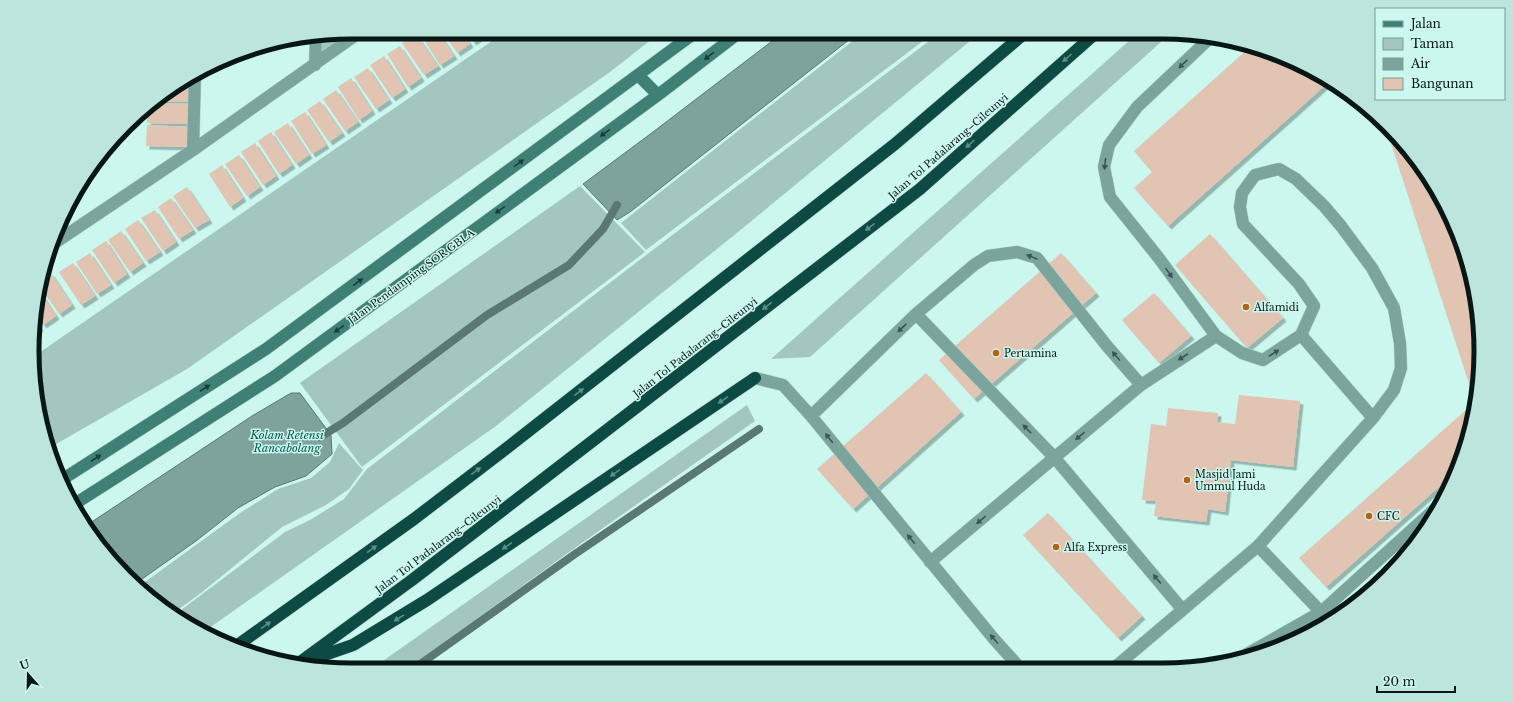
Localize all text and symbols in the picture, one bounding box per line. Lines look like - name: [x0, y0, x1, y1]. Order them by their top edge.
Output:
- legend: [1375, 8, 1505, 100]
- text: Jalan: [1409, 16, 1441, 31]
- text: Taman: [1411, 36, 1454, 51]
- one-way arrow: [704, 51, 715, 60]
- one-way arrow: [1063, 53, 1072, 62]
- text: Air: [1410, 56, 1430, 71]
- one-way arrow: [1178, 59, 1188, 68]
- text: Bangunan: [1411, 76, 1474, 91]
- street label: Jalan Tol Padalarang–Cileunyi: [884, 90, 1011, 203]
- one-way arrow: [600, 129, 611, 138]
- one-way arrow: [965, 140, 975, 149]
- one-way arrow: [1102, 158, 1109, 170]
- one-way arrow: [513, 159, 524, 167]
- one-way arrow: [495, 206, 506, 215]
- one-way arrow: [865, 223, 876, 231]
- street label: Jalan Pendamping SOR GBLA: [344, 226, 477, 328]
- one-way arrow: [1026, 254, 1038, 260]
- one-way arrow: [1165, 268, 1173, 278]
- one-way arrow: [352, 278, 363, 286]
- street label: Jalan Tol Padalarang–Cileunyi: [629, 294, 761, 401]
- place label: Alfamidi: [1253, 301, 1300, 314]
- one-way arrow: [762, 302, 773, 311]
- marker: Alfamidi: [1241, 302, 1251, 312]
- one-way arrow: [897, 323, 907, 333]
- one-way arrow: [334, 324, 344, 332]
- place label: Pertamina: [1004, 347, 1057, 360]
- marker: Pertamina: [991, 348, 1001, 358]
- one-way arrow: [1268, 349, 1279, 357]
- one-way arrow: [1111, 350, 1120, 361]
- one-way arrow: [1178, 353, 1188, 361]
- one-way arrow: [200, 384, 210, 392]
- one-way arrow: [573, 387, 584, 396]
- one-way arrow: [717, 396, 728, 404]
- one-way arrow: [1022, 424, 1032, 434]
- water label: Kolam Retensi Rancabolang: [249, 428, 324, 455]
- one-way arrow: [1075, 431, 1085, 440]
- one-way arrow: [825, 433, 834, 444]
- one-way arrow: [91, 454, 101, 462]
- one-way arrow: [471, 467, 482, 476]
- place label: Masjid Jami Ummul Huda: [1195, 468, 1266, 493]
- one-way arrow: [610, 469, 620, 477]
- marker: Masjid Jami Ummul Huda: [1182, 475, 1192, 485]
- street label: Jalan Tol Padalarang–Cileunyi: [371, 492, 504, 597]
- place label: CFC: [1377, 510, 1400, 523]
- marker: CFC: [1364, 511, 1374, 521]
- one-way arrow: [975, 515, 986, 524]
- one-way arrow: [907, 533, 916, 544]
- place label: Alfa Express: [1063, 541, 1127, 554]
- one-way arrow: [502, 542, 512, 550]
- marker: Alfa Express: [1051, 542, 1061, 552]
- one-way arrow: [367, 545, 377, 553]
- one-way arrow: [1152, 574, 1161, 584]
- one-way arrow: [394, 614, 404, 622]
- one-way arrow: [261, 621, 272, 629]
- one-way arrow: [989, 634, 999, 644]
- north arrow: [8, 654, 48, 694]
- text: U: [18, 656, 32, 673]
- scale bar: [1377, 668, 1455, 694]
- text: 20 m: [1383, 674, 1415, 689]

